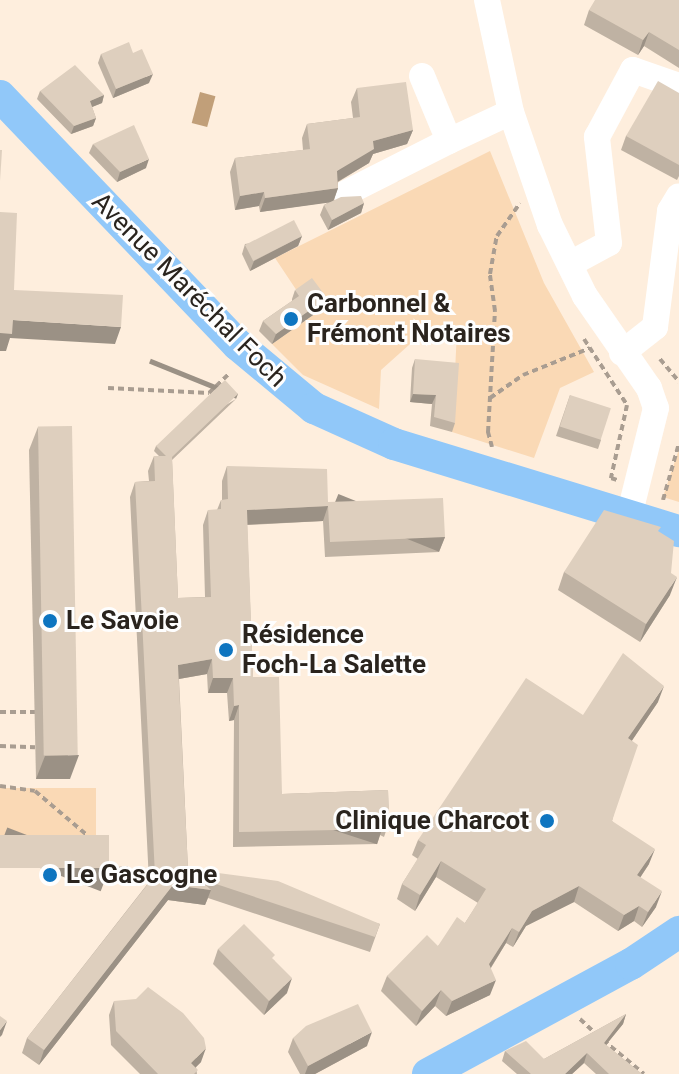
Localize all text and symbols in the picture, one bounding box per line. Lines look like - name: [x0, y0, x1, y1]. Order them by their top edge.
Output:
- street label: Avenue Maréchal Foch: [85, 186, 293, 394]
- place label: Carbonnel & Frémont Notaires: [307, 288, 511, 350]
- marker: Carbonnel & Frémont Notaires: [282, 310, 300, 328]
- place label: Le Savoie: [66, 605, 179, 637]
- marker: Le Savoie: [41, 612, 59, 630]
- place label: Résidence Foch-La Salette: [242, 619, 426, 680]
- marker: Résidence Foch-La Salette: [217, 641, 235, 659]
- place label: Clinique Charcot: [335, 805, 529, 837]
- marker: Clinique Charcot: [536, 810, 558, 832]
- place label: Le Gascogne: [66, 859, 217, 891]
- marker: Le Gascogne: [41, 866, 59, 884]

